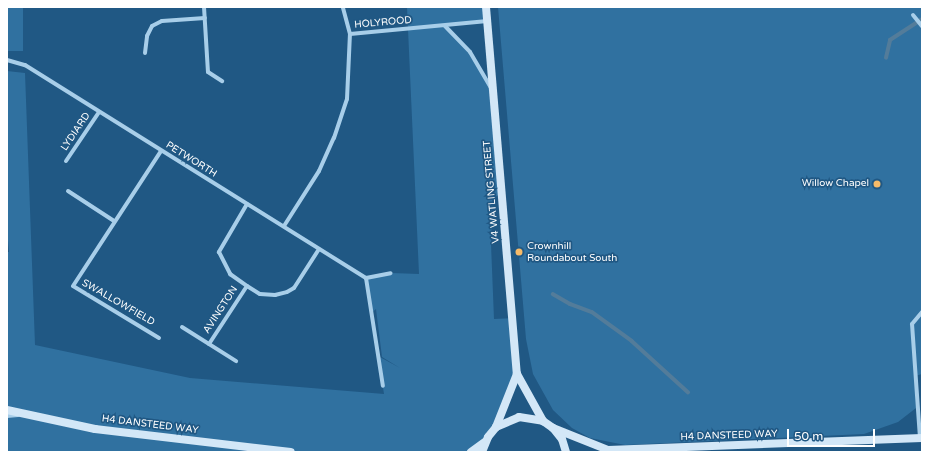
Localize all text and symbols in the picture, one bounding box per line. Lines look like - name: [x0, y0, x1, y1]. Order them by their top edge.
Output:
- street label: HOLYROOD: [354, 15, 412, 31]
- street label: LYDIARD: [59, 111, 93, 153]
- street label: PETWORTH: [163, 139, 219, 181]
- street label: V4 WATLING STREET: [482, 140, 502, 244]
- place label: Willow Chapel: [802, 178, 869, 190]
- marker: Willow Chapel: [872, 179, 882, 189]
- place label: Crownhill Roundabout South: [527, 240, 617, 264]
- marker: Crownhill Roundabout South: [514, 247, 524, 257]
- street label: SWALLOWFIELD: [79, 277, 157, 329]
- street label: AVINGTON: [201, 284, 241, 336]
- street label: H4 DANSTEED WAY: [101, 413, 199, 437]
- scale bar: [789, 421, 877, 447]
- street label: H4 DANSTEED WAY: [680, 428, 778, 444]
- text: 50 m: [794, 429, 823, 443]

